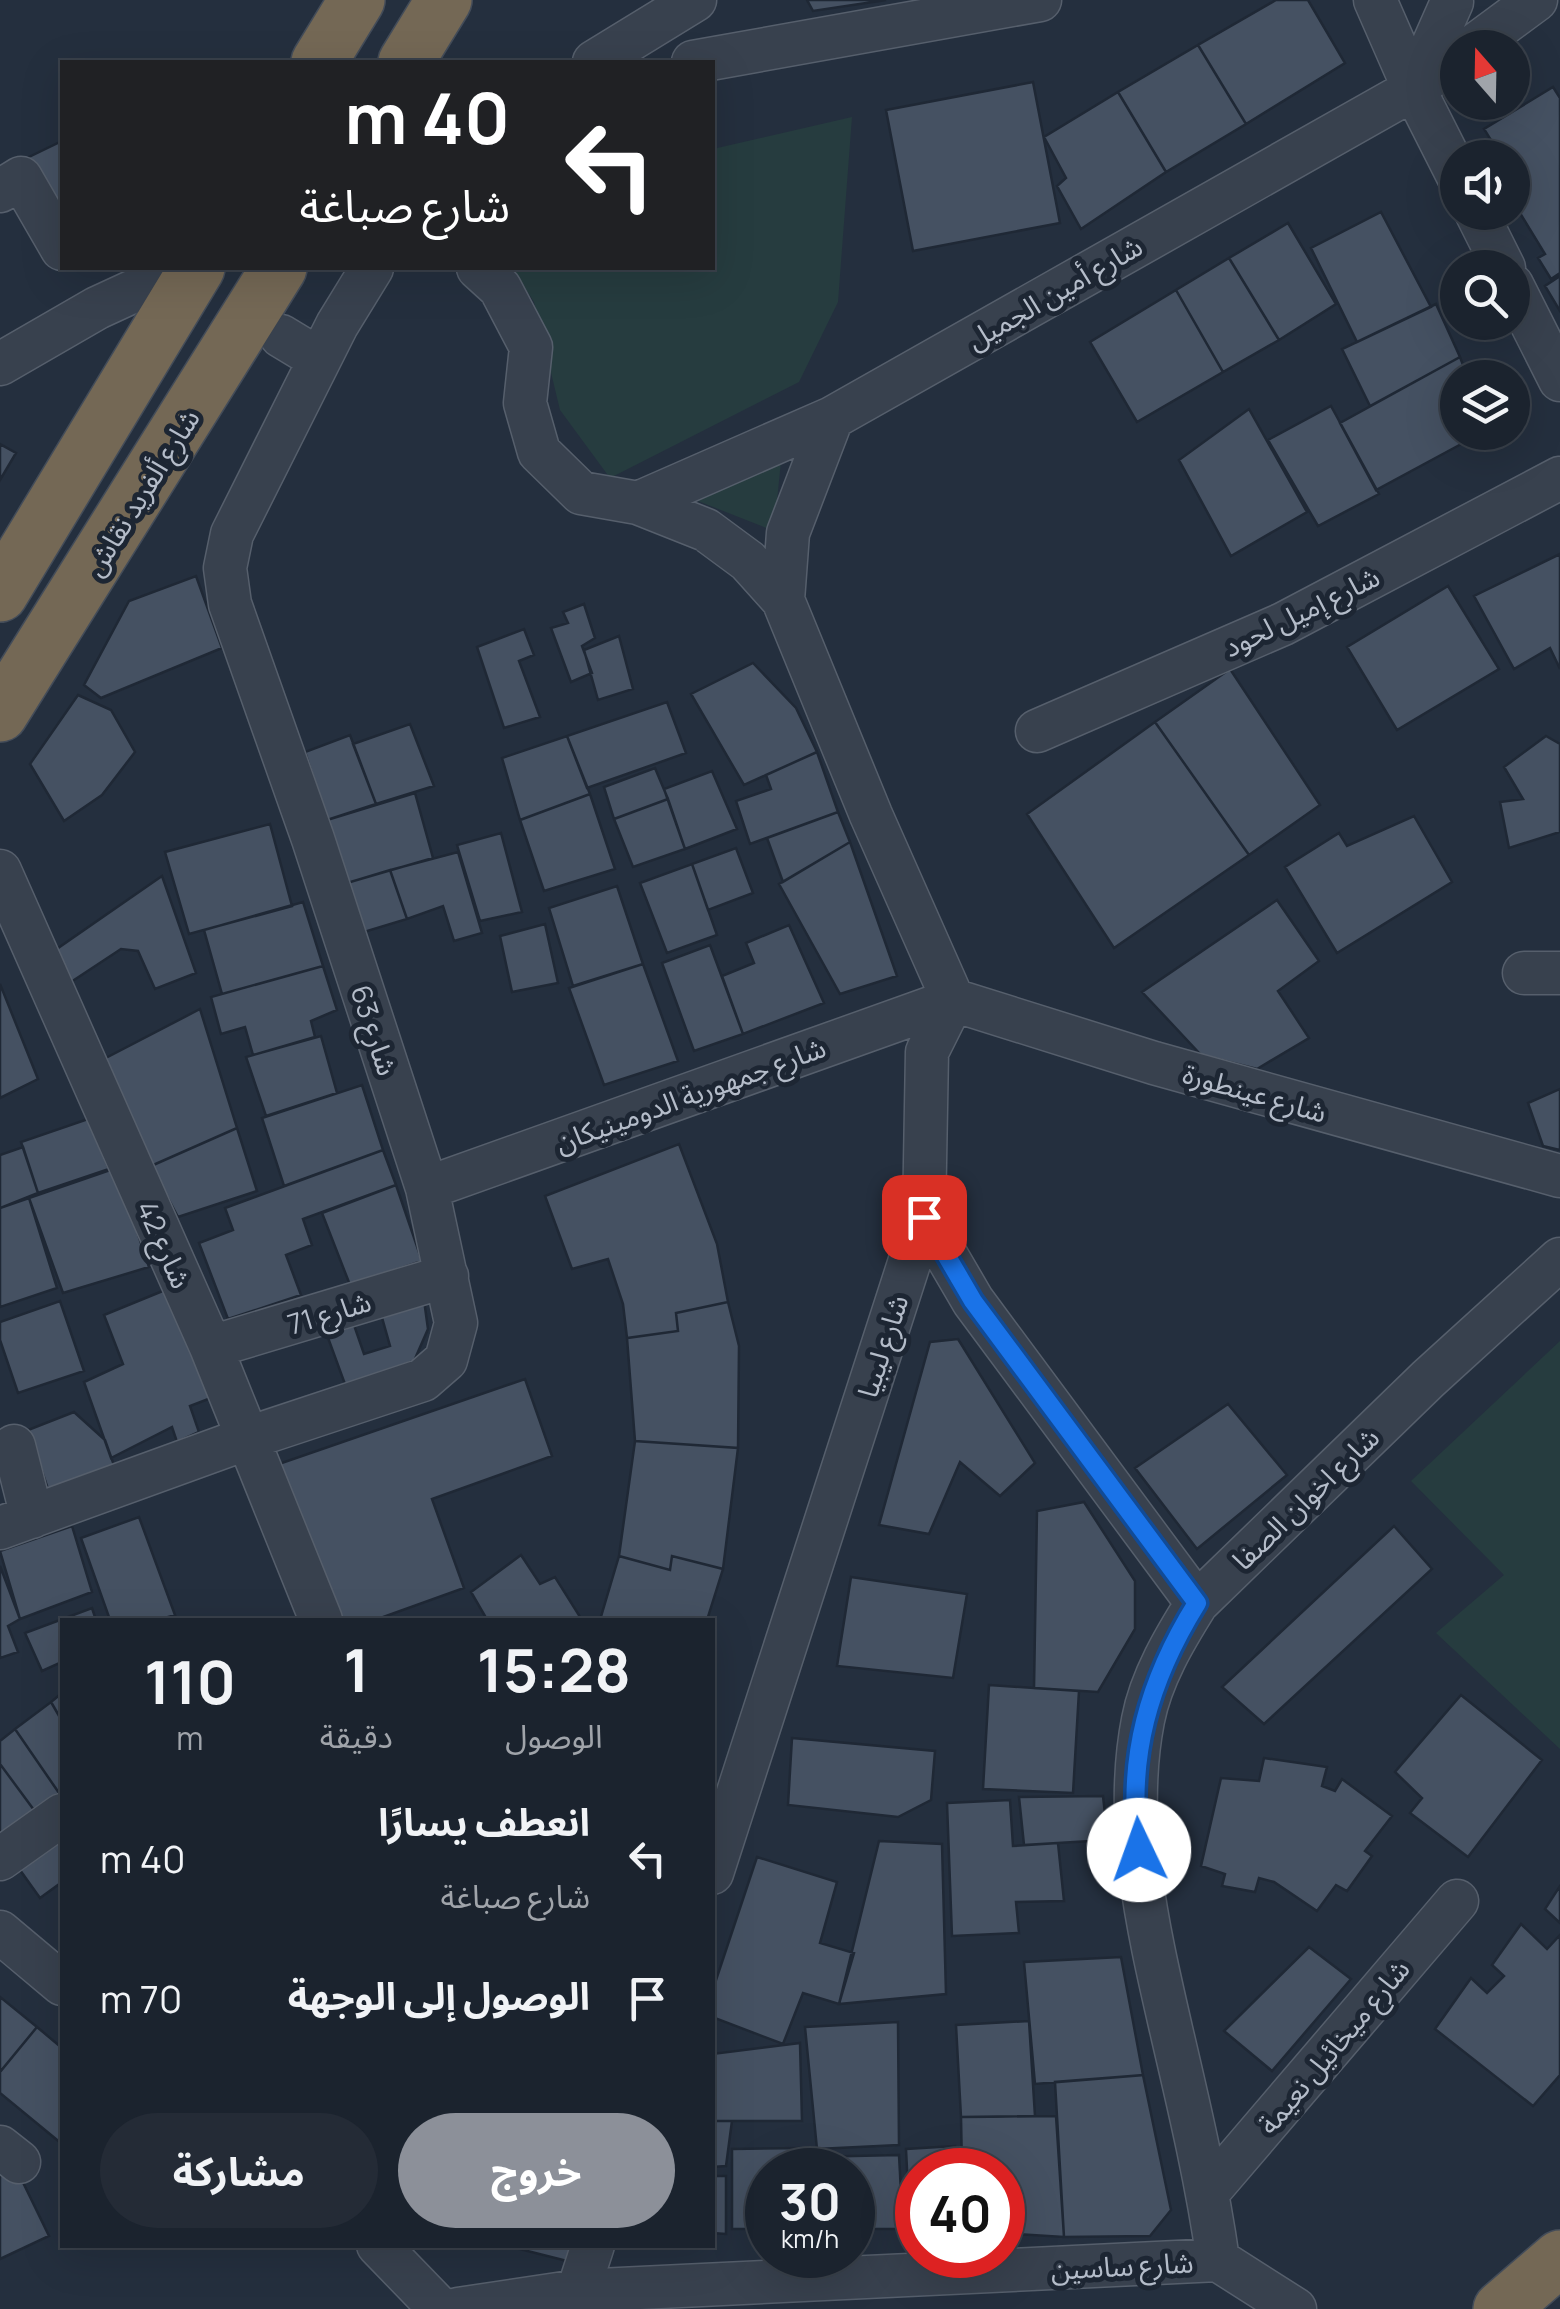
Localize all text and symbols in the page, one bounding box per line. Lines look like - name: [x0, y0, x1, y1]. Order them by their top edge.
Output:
- north arrow: [1440, 30, 1530, 120]
- map controls: [1440, 30, 1530, 450]
- text: 40 m: [344, 69, 510, 165]
- icon: left: [545, 100, 675, 230]
- button: sound: [1440, 140, 1530, 230]
- text: شارع صباغة: [300, 174, 510, 236]
- street label: شارع أمين الجميل: [959, 226, 1150, 360]
- button: search: [1440, 250, 1530, 340]
- button: layers: [1440, 360, 1530, 450]
- street label: شارع ألفريد نقاش: [74, 401, 210, 584]
- street label: شارع إميل لحود: [1216, 557, 1387, 668]
- street label: شارع 63: [340, 980, 407, 1081]
- street label: شارع جمهورية الدومينيكان: [549, 1027, 832, 1163]
- street label: شارع عينطورة: [1178, 1053, 1331, 1134]
- pin: [882, 1175, 967, 1260]
- icon: arrive: [897, 1190, 952, 1245]
- street label: شارع 42: [126, 1194, 201, 1295]
- street label: شارع 71: [283, 1281, 376, 1345]
- street label: شارع ليبيا: [848, 1290, 919, 1403]
- street label: شارع اخوان الصفا: [1223, 1418, 1389, 1580]
- text: 1: [343, 1628, 369, 1710]
- text: 15:28: [477, 1628, 631, 1710]
- text: 110: [144, 1640, 236, 1722]
- text: دقيقة: [320, 1714, 393, 1758]
- text: الوصول: [505, 1714, 603, 1758]
- text: m: [176, 1716, 203, 1760]
- text: انعطف يسارًا: [378, 1795, 590, 1847]
- position arrow: [1087, 1798, 1191, 1902]
- icon: left: [620, 1831, 675, 1886]
- text: 40 m: [100, 1832, 185, 1884]
- text: شارع صباغة: [440, 1874, 590, 1918]
- street label: شارع ميخائيل نعيمة: [1248, 1950, 1420, 2144]
- text: الوصول إلى الوجهة: [288, 1969, 590, 2021]
- icon: arrive: [620, 1971, 675, 2026]
- text: 70 m: [100, 1972, 182, 2024]
- button: مشاركة: [100, 2113, 378, 2228]
- button: خروج: [398, 2113, 675, 2228]
- speed limit sign: 40: [895, 2148, 1025, 2278]
- text: 30: [779, 2167, 841, 2235]
- text: km/h: [781, 2221, 839, 2256]
- street label: شارع ساسين: [1050, 2242, 1195, 2291]

